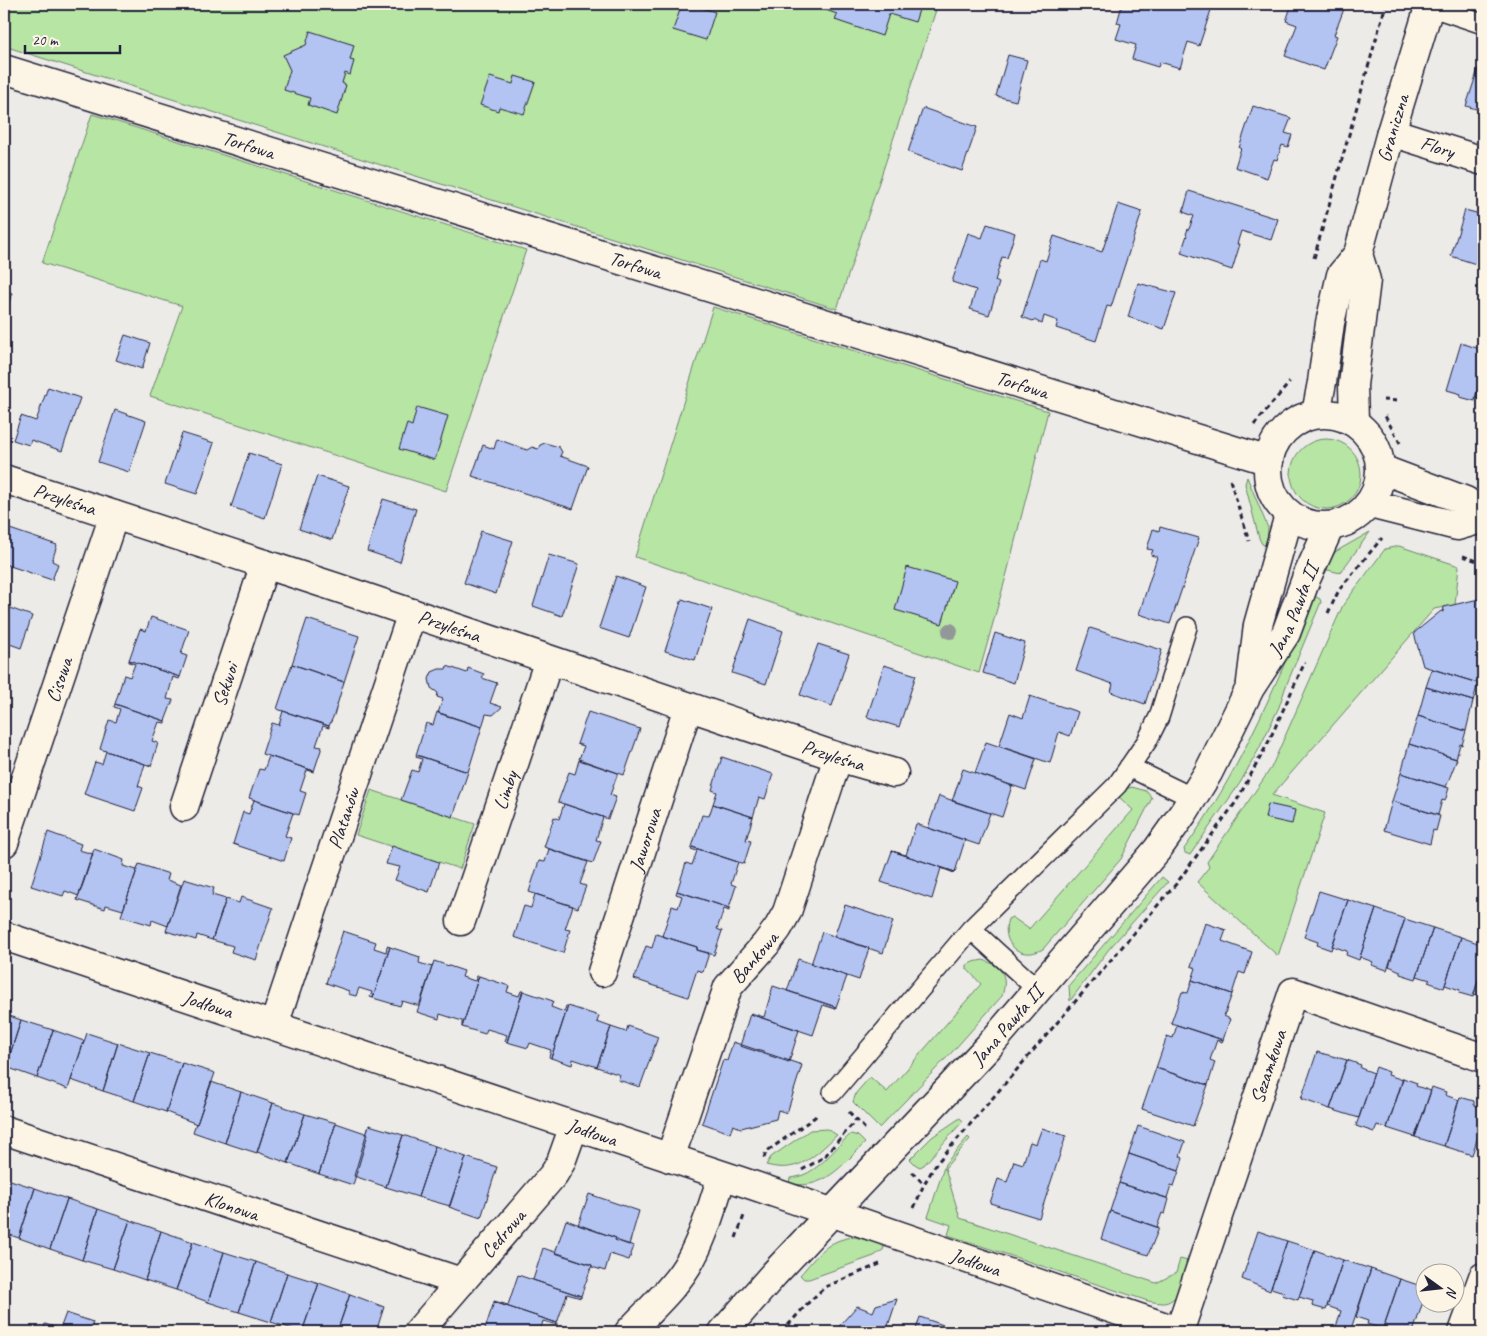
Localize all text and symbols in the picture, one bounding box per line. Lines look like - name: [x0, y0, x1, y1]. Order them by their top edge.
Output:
- scale bar: [25, 22, 120, 54]
- text: 20 m: [32, 31, 59, 50]
- street label: Graniczna: [1371, 90, 1415, 165]
- street label: Torfowa: [219, 125, 279, 166]
- street label: Flory: [1418, 130, 1460, 165]
- street label: Torfowa: [606, 245, 666, 285]
- street label: Torfowa: [993, 365, 1053, 405]
- street label: Przyleśna: [30, 478, 100, 522]
- street label: Jana Pawła II: [1262, 556, 1326, 662]
- street label: Przyleśna: [415, 604, 485, 649]
- street label: Cisowa: [40, 653, 79, 706]
- street label: Sekwoi: [206, 658, 245, 710]
- street label: Przyleśna: [799, 734, 868, 777]
- street label: Limby: [487, 766, 524, 813]
- street label: Platanów: [322, 783, 366, 852]
- street label: Jaworowa: [623, 804, 668, 876]
- street label: Bankowa: [725, 925, 785, 989]
- street label: Jana Pawła II: [965, 977, 1051, 1071]
- street label: Jodłowa: [179, 984, 238, 1025]
- street label: Sezamkowa: [1245, 1026, 1293, 1107]
- street label: Jodłowa: [563, 1112, 622, 1153]
- street label: Klonowa: [201, 1186, 263, 1227]
- street label: Cedrowa: [475, 1203, 532, 1263]
- street label: Jodłowa: [947, 1242, 1006, 1283]
- north arrow: [1414, 1264, 1464, 1314]
- text: N: [1442, 1285, 1461, 1300]

